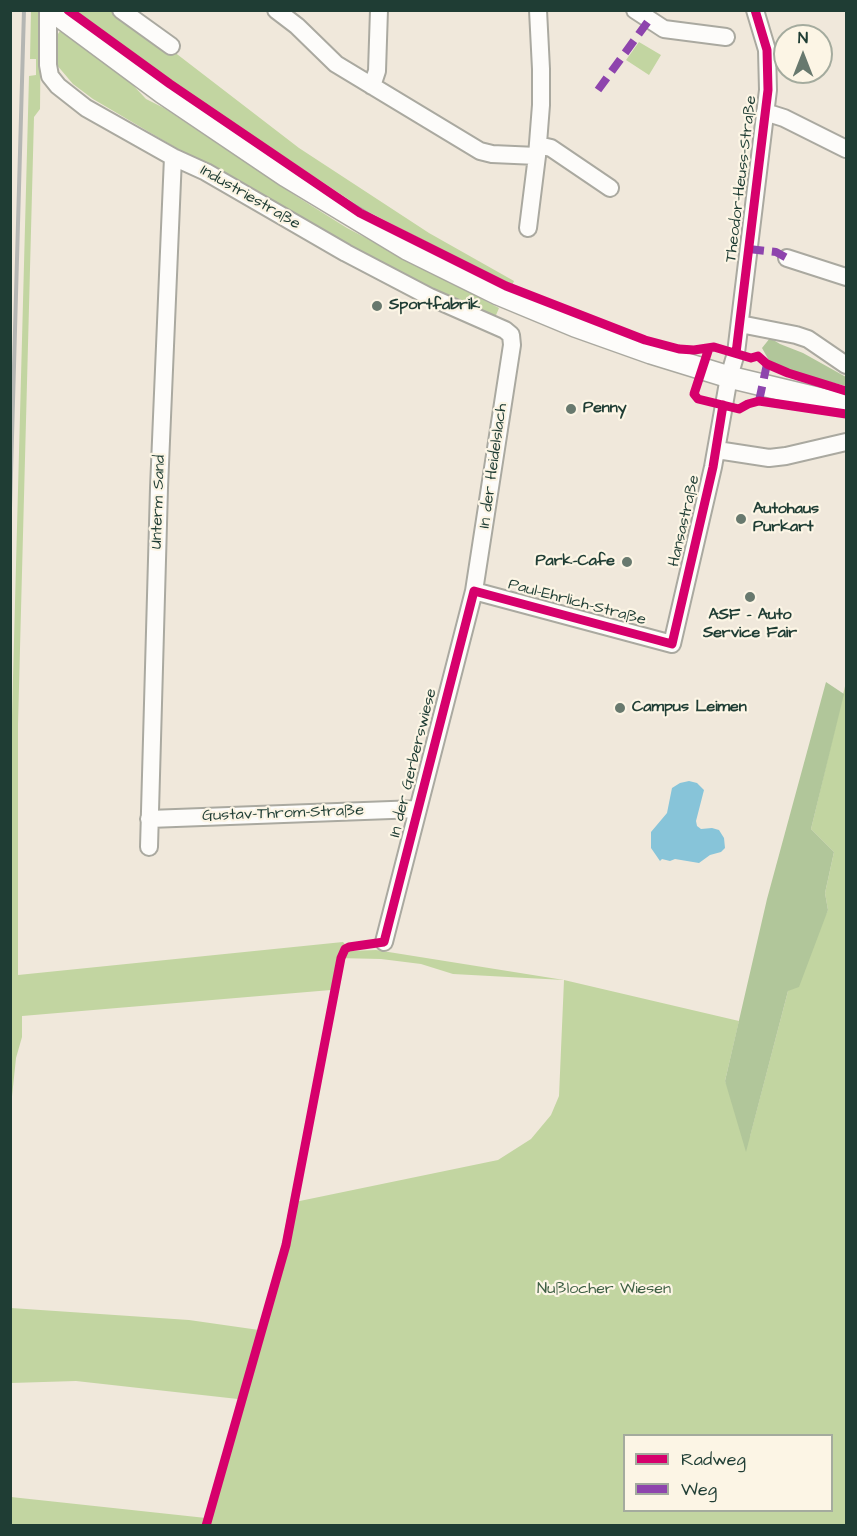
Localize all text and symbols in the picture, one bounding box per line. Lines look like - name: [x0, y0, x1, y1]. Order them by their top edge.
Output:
- north arrow: [773, 24, 833, 84]
- text: N: [798, 27, 808, 49]
- street label: Theodor-Heuss-Straße: [722, 95, 762, 263]
- street label: Industriestraße: [196, 162, 304, 234]
- place label: Sportfabrik: [389, 296, 480, 316]
- marker: Sportfabrik: [370, 299, 384, 313]
- place label: Penny: [583, 399, 627, 419]
- street label: In der Heidelslach: [476, 402, 512, 530]
- marker: Penny: [564, 402, 578, 416]
- street label: Unterm Sand: [148, 454, 170, 550]
- street label: Hansastraße: [665, 473, 705, 569]
- place label: Autohaus Purkart: [753, 500, 819, 538]
- marker: Autohaus Purkart: [734, 512, 748, 526]
- place label: Park-Cafe: [535, 552, 615, 572]
- marker: Park-Cafe: [620, 555, 634, 569]
- street label: Paul-Ehrlich-Straße: [506, 575, 648, 631]
- marker: ASF - Auto Service Fair: [743, 590, 757, 604]
- place label: ASF - Auto Service Fair: [703, 606, 797, 644]
- street label: In der Gerberswiese: [386, 687, 442, 839]
- place label: Campus Leimen: [632, 698, 747, 718]
- marker: Campus Leimen: [613, 701, 627, 715]
- street label: Gustav-Throm-Straße: [202, 802, 364, 826]
- park label: Nußlocher Wiesen: [537, 1280, 671, 1300]
- legend: [623, 1434, 833, 1512]
- text: Radweg: [681, 1447, 746, 1472]
- text: Weg: [681, 1477, 717, 1502]

